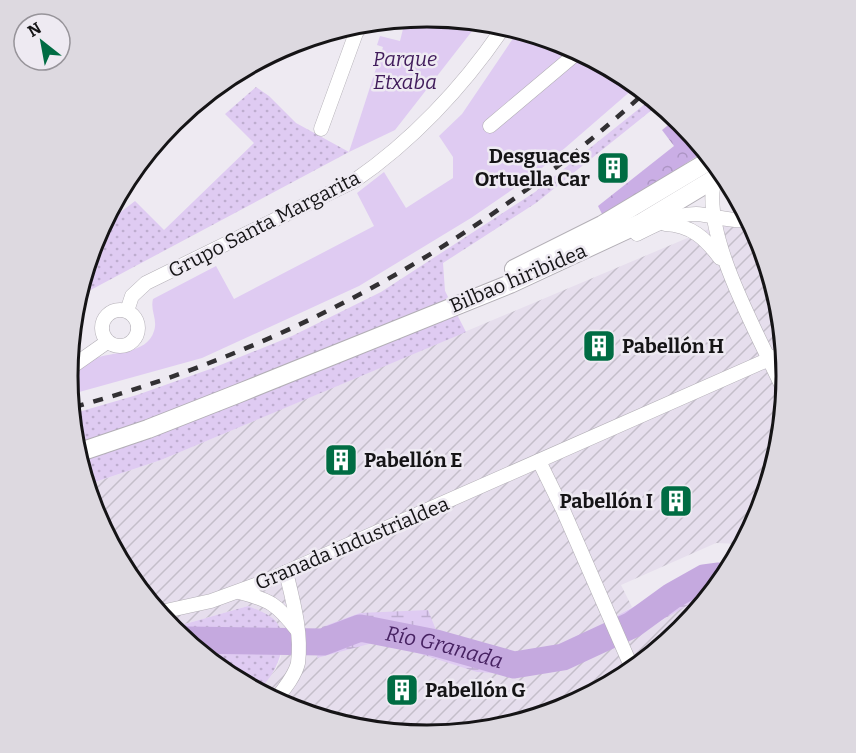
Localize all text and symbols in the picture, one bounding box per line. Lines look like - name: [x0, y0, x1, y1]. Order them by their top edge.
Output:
- north arrow: [12, 12, 72, 72]
- text: N: [24, 18, 45, 41]
- park label: Parque Etxaba: [373, 47, 437, 94]
- place label: Desguaces Ortuella Car: [475, 144, 591, 191]
- building icon: Desguaces Ortuella Car: [595, 150, 631, 186]
- street label: Grupo Santa Margarita: [164, 165, 364, 283]
- street label: Bilbao hiribidea: [446, 238, 590, 318]
- building icon: Pabellón H: [581, 328, 617, 364]
- place label: Pabellón H: [622, 334, 724, 358]
- building icon: Pabellón E: [323, 442, 359, 478]
- place label: Pabellón E: [364, 448, 462, 472]
- building icon: Pabellón I: [658, 483, 694, 519]
- place label: Pabellón I: [560, 489, 653, 513]
- street label: Granada industrialdea: [251, 491, 453, 595]
- water label: Río Granada: [383, 620, 506, 674]
- building icon: Pabellón G: [384, 672, 420, 708]
- place label: Pabellón G: [425, 678, 526, 702]

